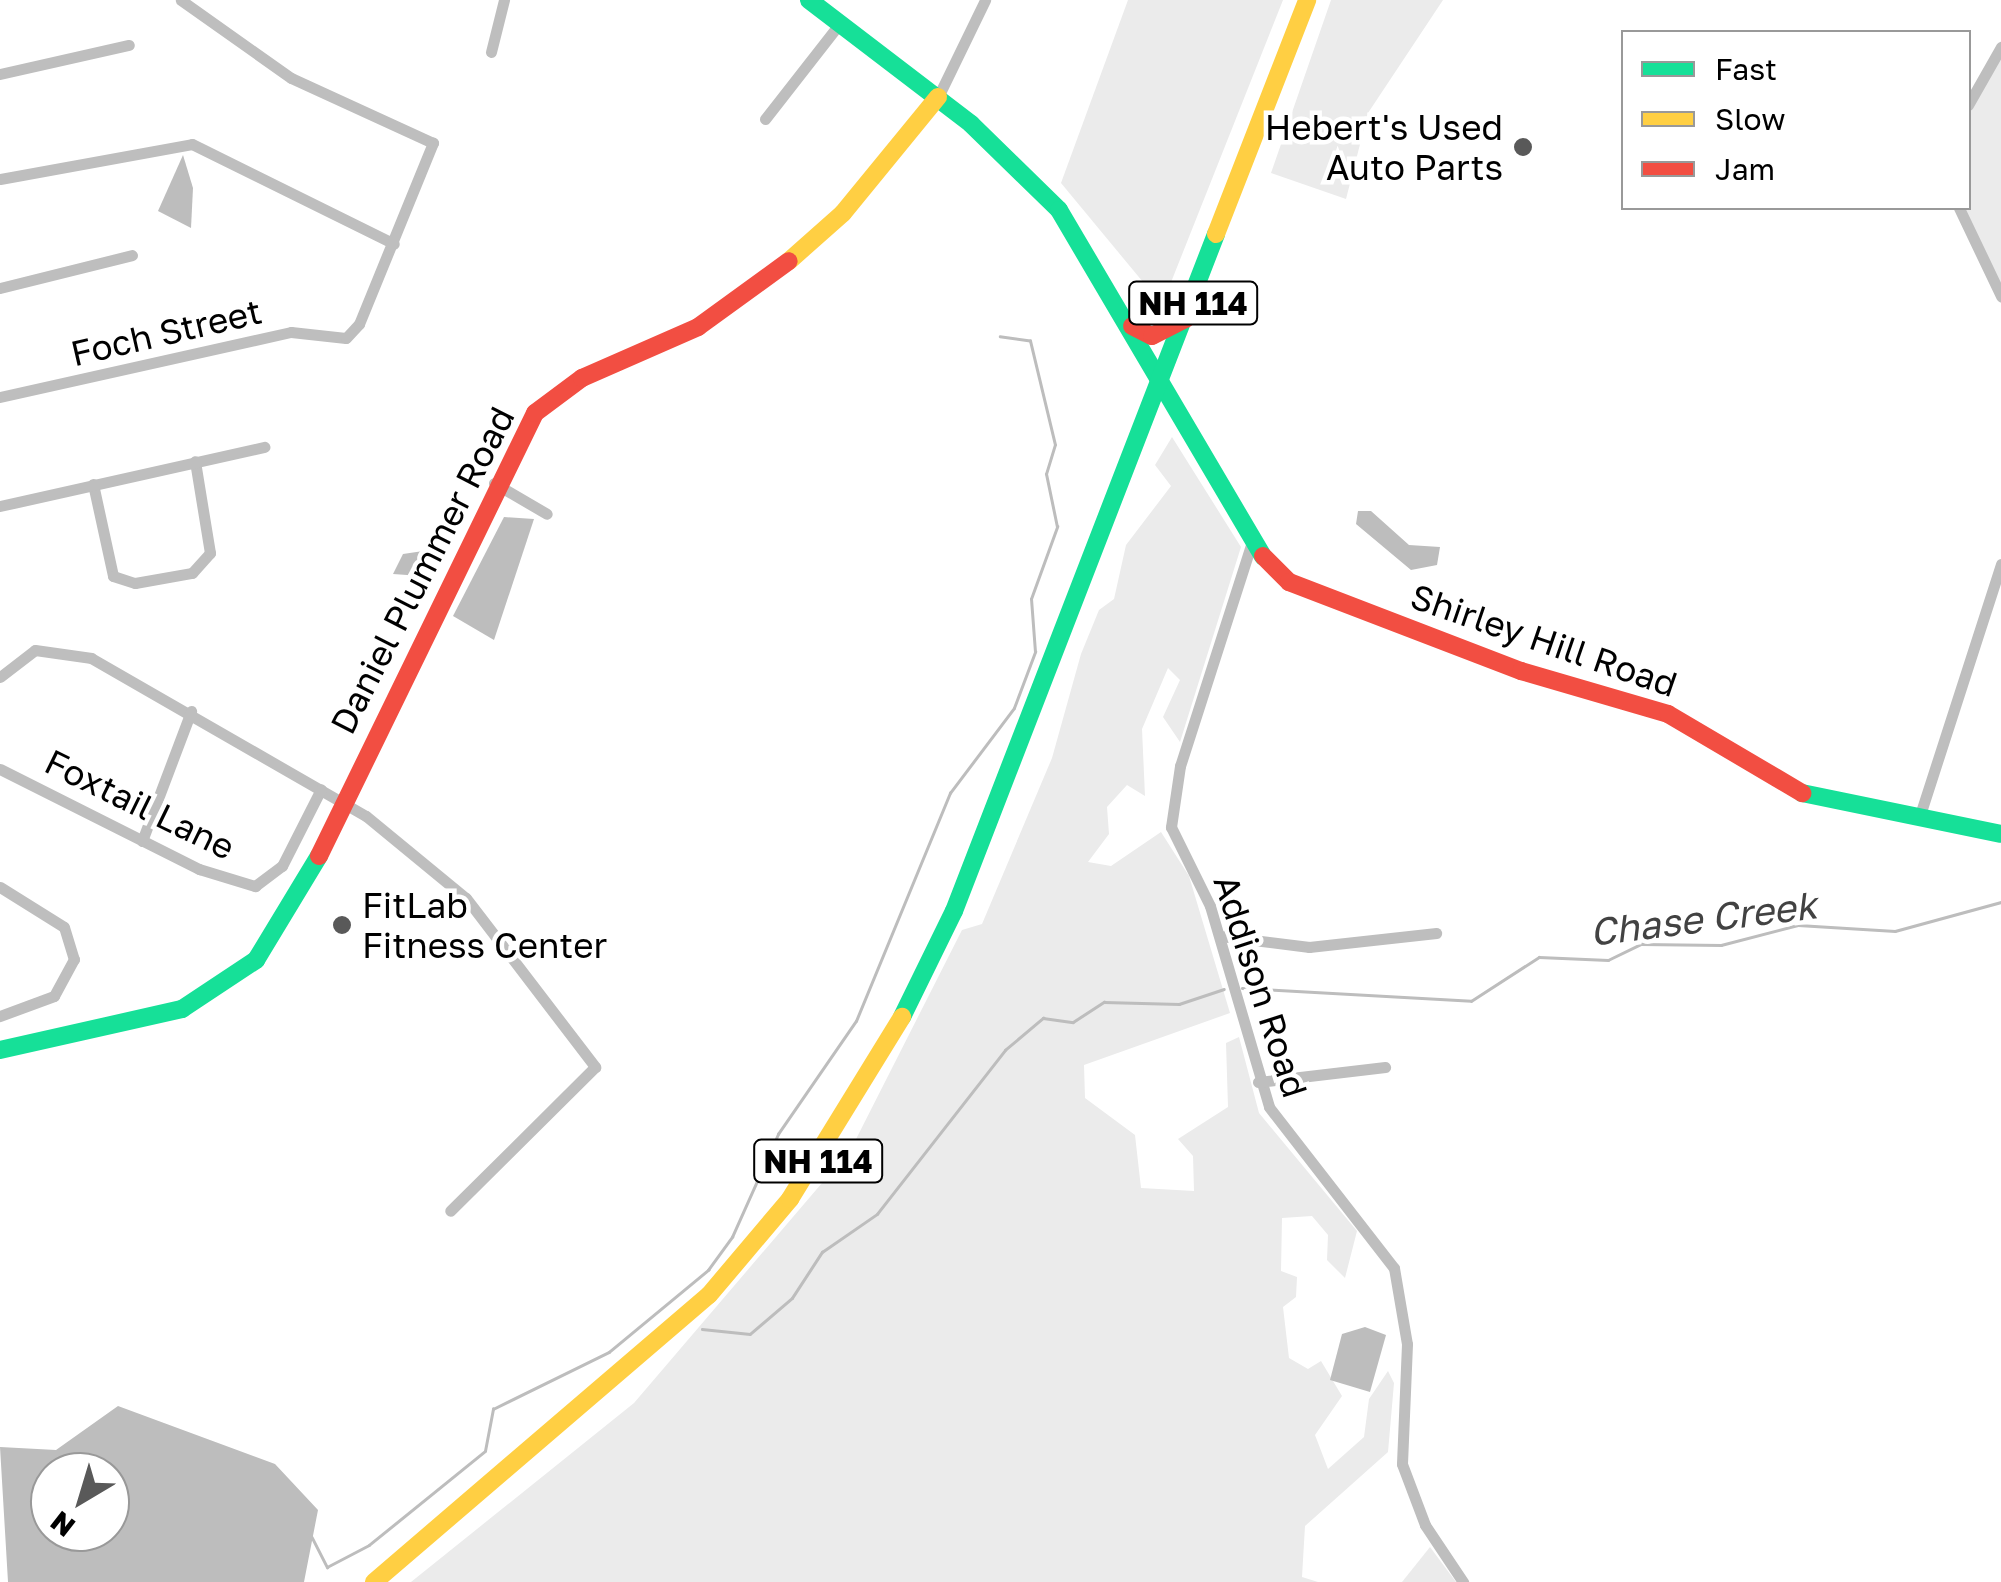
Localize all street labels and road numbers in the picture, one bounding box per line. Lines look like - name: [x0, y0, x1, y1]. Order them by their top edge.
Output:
- road number: NH 114: [1128, 276, 1258, 330]
- street label: Foch Street: [67, 290, 265, 374]
- street label: Daniel Plummer Road: [321, 400, 523, 740]
- street label: Shirley Hill Road: [1405, 575, 1683, 705]
- street label: Foxtail Lane: [38, 740, 242, 868]
- street label: Addison Road: [1205, 870, 1317, 1102]
- road number: NH 114: [753, 1134, 883, 1188]

